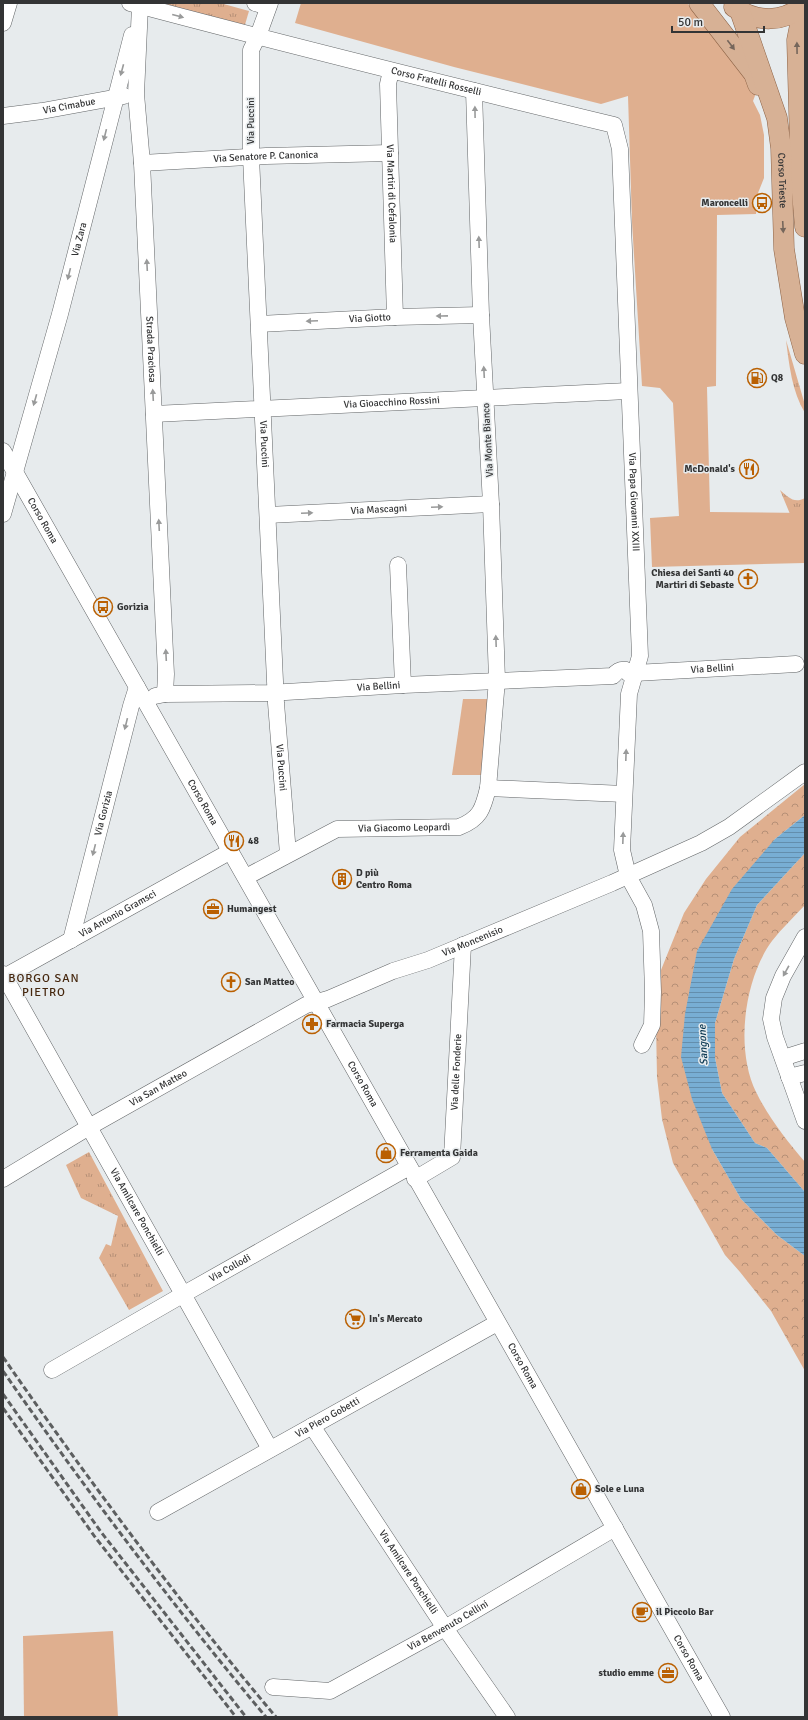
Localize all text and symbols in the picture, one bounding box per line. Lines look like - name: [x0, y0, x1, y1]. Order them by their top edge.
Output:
- scale bar: [672, 8, 764, 34]
- one-way arrow: [172, 13, 184, 19]
- text: 50 m: [678, 15, 703, 30]
- one-way arrow: [727, 40, 735, 51]
- one-way arrow: [794, 41, 800, 54]
- one-way arrow: [119, 64, 125, 76]
- street label: Corso Fratelli Rosselli: [390, 64, 483, 98]
- street label: Via Cimabue: [42, 95, 97, 117]
- street label: Via Puccini: [245, 97, 257, 145]
- one-way arrow: [471, 106, 478, 118]
- one-way arrow: [102, 129, 108, 141]
- street label: Via Martiri di Cefalonia: [384, 144, 399, 243]
- street label: Via Senatore P. Canonica: [213, 149, 318, 165]
- street label: Corso Trieste: [775, 153, 789, 208]
- bus stop icon: Maroncelli: [751, 192, 773, 214]
- place label: Maroncelli: [701, 197, 748, 209]
- street label: Via Zara: [69, 221, 89, 258]
- one-way arrow: [780, 221, 786, 234]
- one-way arrow: [476, 235, 482, 248]
- one-way arrow: [144, 258, 150, 271]
- one-way arrow: [66, 268, 72, 280]
- street label: Via Giotto: [348, 311, 391, 325]
- one-way arrow: [435, 313, 448, 319]
- street label: Strada Praciosa: [143, 316, 158, 383]
- one-way arrow: [306, 318, 318, 325]
- one-way arrow: [481, 365, 487, 378]
- fuel station icon: Q8: [746, 367, 768, 389]
- place label: Q8: [771, 372, 784, 384]
- one-way arrow: [150, 389, 157, 401]
- one-way arrow: [32, 394, 38, 406]
- street label: Via Gioacchino Rossini: [343, 394, 440, 411]
- street label: Via Monte Bianco: [480, 403, 496, 477]
- street label: Via Puccini: [257, 420, 271, 468]
- street label: Via Papa Giovanni XXIII: [626, 452, 642, 552]
- restaurant icon: McDonald's: [738, 458, 760, 480]
- place label: McDonald's: [684, 463, 736, 475]
- street label: Corso Roma: [25, 496, 60, 546]
- street label: Via Mascagni: [350, 502, 407, 517]
- one-way arrow: [431, 504, 444, 510]
- one-way arrow: [301, 510, 314, 516]
- one-way arrow: [156, 519, 163, 531]
- place label: Chiesa dei Santi 40 Martiri di Sebaste: [651, 567, 735, 591]
- church icon: Chiesa dei Santi 40 Martiri di Sebaste: [737, 568, 759, 590]
- bus stop icon: Gorizia: [92, 596, 114, 618]
- place label: Gorizia: [117, 601, 149, 613]
- one-way arrow: [493, 634, 499, 647]
- one-way arrow: [162, 649, 169, 661]
- street label: Via Bellini: [690, 661, 734, 676]
- street label: Via Bellini: [357, 679, 401, 694]
- one-way arrow: [123, 718, 129, 730]
- street label: Via Puccini: [273, 743, 289, 791]
- one-way arrow: [622, 749, 629, 761]
- street label: Corso Roma: [185, 777, 220, 827]
- street label: Via Gorizia: [92, 789, 115, 837]
- street label: Via Giacomo Leopardi: [358, 821, 450, 835]
- restaurant icon: 48: [223, 830, 245, 852]
- one-way arrow: [619, 832, 626, 844]
- place label: 48: [248, 835, 259, 847]
- one-way arrow: [91, 844, 97, 856]
- place label: D più Centro Roma: [356, 867, 412, 891]
- building icon: D più Centro Roma: [331, 868, 353, 890]
- street label: Via Antonio Gramsci: [77, 888, 158, 940]
- office icon: Humangest: [202, 898, 224, 920]
- place label: Humangest: [227, 903, 277, 915]
- street label: Via Moncenisio: [440, 923, 505, 959]
- one-way arrow: [783, 965, 789, 977]
- district label: BORGO SAN PIETRO: [8, 971, 80, 1000]
- church icon: San Matteo: [220, 971, 242, 993]
- place label: San Matteo: [245, 976, 294, 988]
- pharmacy icon: Farmacia Superga: [301, 1013, 323, 1035]
- place label: Farmacia Superga: [326, 1018, 404, 1030]
- water label: Sangone: [695, 1024, 711, 1066]
- street label: Via delle Fonderie: [448, 1034, 464, 1111]
- street label: Corso Roma: [345, 1059, 380, 1109]
- street label: Via San Matteo: [127, 1067, 189, 1109]
- shop icon: Ferramenta Gaida: [375, 1142, 397, 1164]
- place label: Ferramenta Gaida: [400, 1147, 478, 1159]
- street label: Via Amilcare Ponchielli: [107, 1166, 166, 1258]
- street label: Via Collodi: [207, 1252, 253, 1285]
- supermarket icon: In's Mercato: [344, 1308, 366, 1330]
- place label: In's Mercato: [369, 1313, 422, 1325]
- street label: Corso Roma: [505, 1341, 540, 1391]
- street label: Via Piero Gobetti: [293, 1395, 362, 1440]
- shop icon: Sole e Luna: [570, 1478, 592, 1500]
- place label: Sole e Luna: [595, 1483, 644, 1495]
- street label: Via Amilcare Ponchielli: [376, 1528, 440, 1617]
- street label: Via Benvenuto Cellini: [405, 1598, 490, 1653]
- cafe icon: il Piccolo Bar: [631, 1601, 653, 1623]
- place label: il Piccolo Bar: [656, 1606, 713, 1618]
- street label: Corso Roma: [671, 1633, 706, 1683]
- office icon: studio emme: [657, 1662, 679, 1684]
- place label: studio emme: [598, 1667, 654, 1679]

